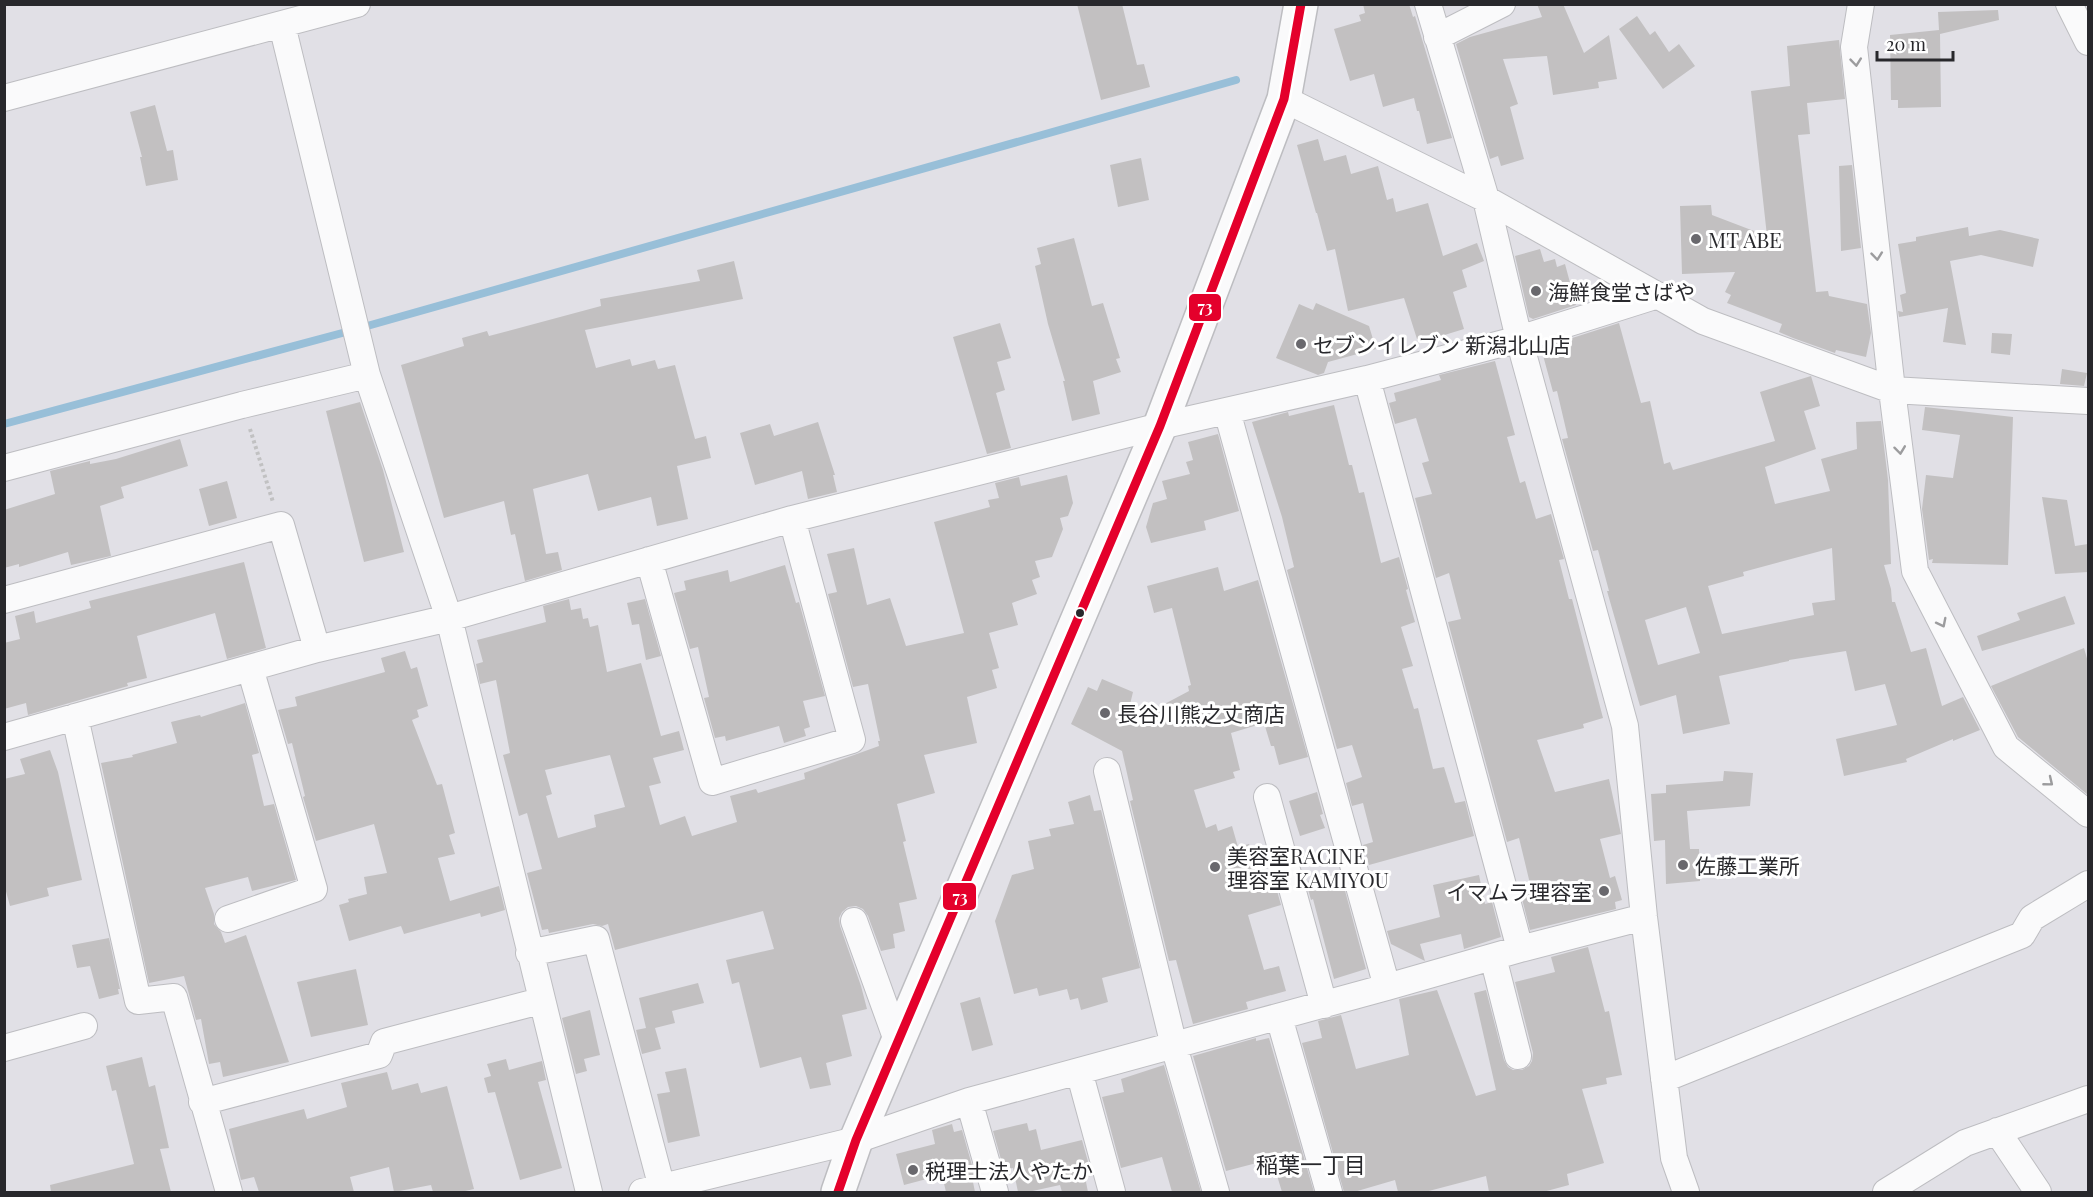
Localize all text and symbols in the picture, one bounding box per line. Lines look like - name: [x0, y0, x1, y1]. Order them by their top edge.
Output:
- scale bar: [1877, 24, 1954, 62]
- text: 20 m: [1886, 32, 1926, 56]
- one-way arrow: [1849, 58, 1862, 67]
- place label: MT ABE: [1708, 225, 1782, 253]
- marker: MT ABE: [1689, 232, 1703, 246]
- one-way arrow: [1870, 252, 1883, 261]
- place label: 海鮮食堂さばや: [1548, 277, 1695, 305]
- marker: 海鮮食堂さばや: [1529, 284, 1543, 298]
- line badge: 73: [1188, 293, 1222, 322]
- text: 73: [1197, 296, 1213, 317]
- place label: セブンイレブン 新潟北山店: [1313, 330, 1570, 358]
- marker: セブンイレブン 新潟北山店: [1294, 337, 1308, 351]
- one-way arrow: [1893, 445, 1905, 454]
- unlabelled marker: [1074, 607, 1086, 619]
- one-way arrow: [1935, 617, 1946, 628]
- place label: 長谷川熊之丈商店: [1117, 699, 1285, 727]
- marker: 長谷川熊之丈商店: [1098, 706, 1112, 720]
- one-way arrow: [2042, 775, 2053, 786]
- place label: 美容室RACINE 理容室 KAMIYOU: [1227, 841, 1389, 893]
- place label: 佐藤工業所: [1695, 851, 1800, 879]
- marker: 佐藤工業所: [1676, 858, 1690, 872]
- marker: 美容室RACINE 理容室 KAMIYOU: [1208, 860, 1222, 874]
- place label: イマムラ理容室: [1446, 877, 1592, 905]
- line badge: 73: [942, 882, 977, 911]
- marker: イマムラ理容室: [1597, 884, 1611, 898]
- text: 73: [952, 886, 968, 907]
- district label: 稲葉一丁目: [1256, 1149, 1366, 1179]
- place label: 税理士法人やたか: [925, 1156, 1093, 1184]
- marker: 税理士法人やたか: [906, 1163, 920, 1177]

